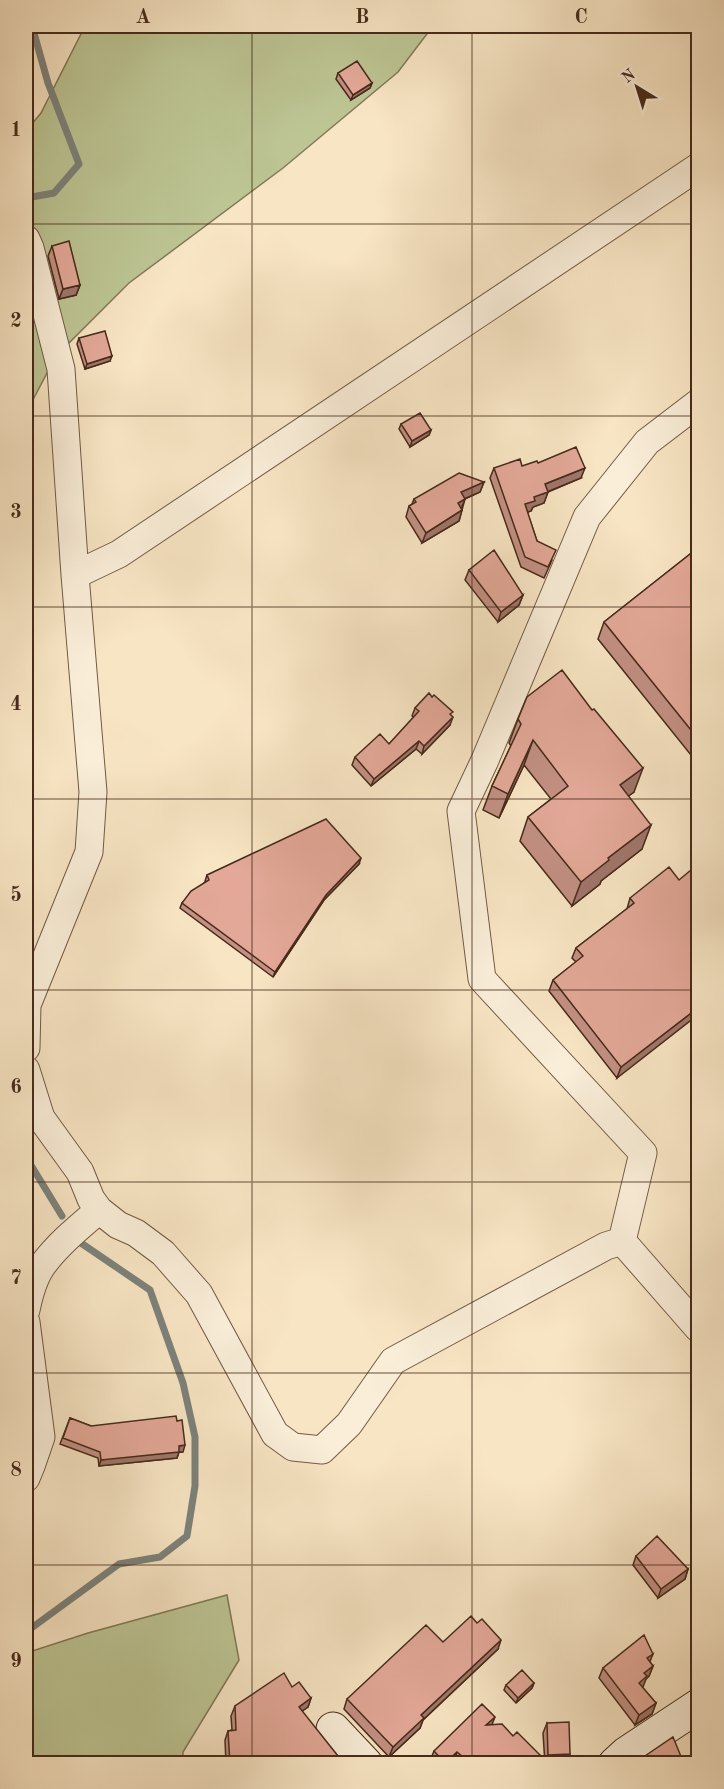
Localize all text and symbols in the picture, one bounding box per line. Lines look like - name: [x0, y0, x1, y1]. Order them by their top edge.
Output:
- text: A: [135, 8, 151, 28]
- text: B: [355, 8, 369, 28]
- text: C: [574, 8, 588, 28]
- north arrow: [607, 57, 667, 117]
- text: N: [619, 66, 639, 87]
- text: 1: [10, 121, 22, 141]
- text: 2: [10, 312, 22, 332]
- text: 3: [10, 503, 22, 523]
- text: 4: [10, 695, 22, 715]
- text: 5: [10, 885, 22, 906]
- text: 6: [10, 1078, 22, 1098]
- text: 7: [10, 1269, 22, 1289]
- text: 8: [10, 1461, 22, 1481]
- text: 9: [10, 1652, 22, 1672]

